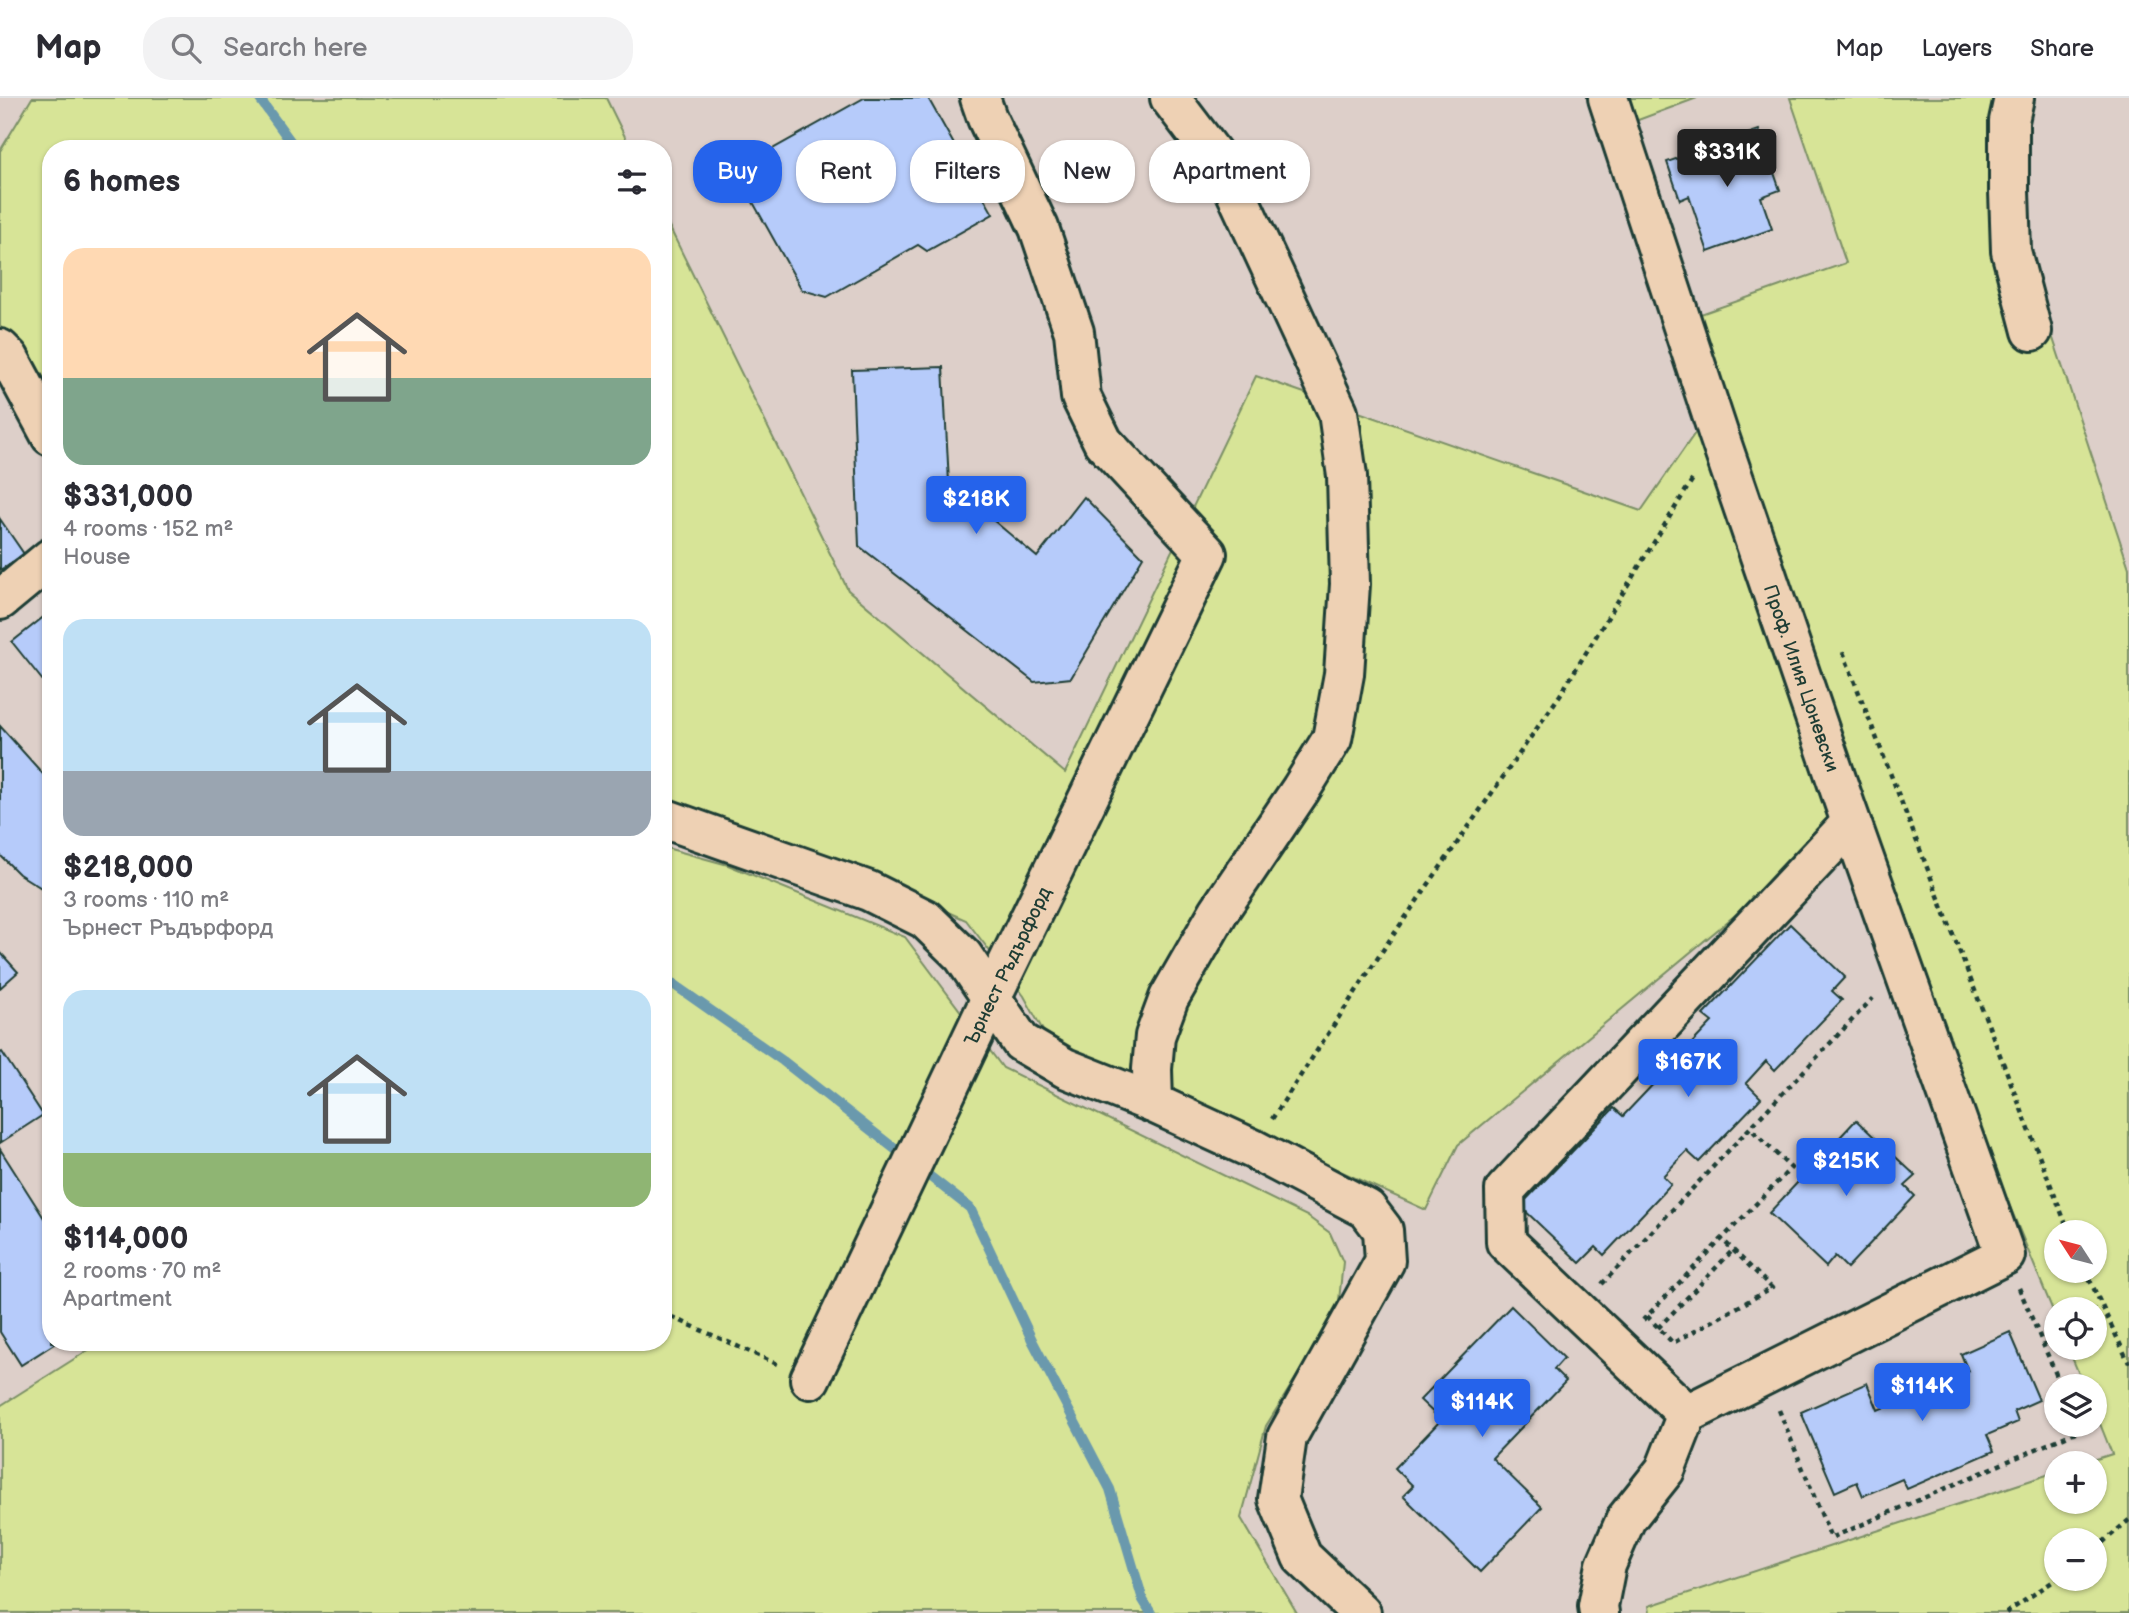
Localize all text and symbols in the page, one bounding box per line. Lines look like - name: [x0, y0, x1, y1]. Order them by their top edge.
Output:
- search box: [143, 17, 633, 80]
- text: Map: [35, 28, 101, 68]
- icon: search: [167, 29, 205, 67]
- text: Search here: [223, 33, 367, 64]
- text: Map: [1835, 34, 1883, 63]
- text: Layers: [1921, 34, 1992, 63]
- text: Share: [2030, 34, 2094, 63]
- pin: $331K: [1678, 130, 1776, 189]
- text: $331K: [1693, 138, 1761, 166]
- chip: Buy: [693, 140, 782, 203]
- chip: Rent: [796, 140, 896, 203]
- chip: Filters: [910, 140, 1025, 203]
- chip: New: [1039, 140, 1135, 203]
- chip: Apartment: [1149, 140, 1310, 203]
- icon: filters: [613, 163, 651, 201]
- text: 6 homes: [63, 164, 180, 200]
- icon: home: [294, 294, 420, 420]
- pin: $218K: [927, 476, 1025, 536]
- text: $331,000: [63, 479, 193, 515]
- text: $218K: [942, 485, 1010, 513]
- text: 4 rooms · 152 m²: [63, 515, 233, 543]
- text: House: [63, 543, 130, 571]
- street label: Проф. Илия Цоневски: [1758, 582, 1843, 775]
- icon: home: [294, 665, 420, 791]
- text: $218,000: [63, 850, 194, 886]
- street label: Ърнест Ръдърфорд: [960, 883, 1057, 1050]
- text: 3 rooms · 110 m²: [63, 886, 229, 914]
- text: Ърнест Ръдърфорд: [63, 914, 273, 942]
- icon: home: [294, 1036, 420, 1162]
- pin: $167K: [1639, 1040, 1737, 1099]
- text: $167K: [1654, 1048, 1722, 1076]
- pin: $215K: [1797, 1138, 1895, 1198]
- text: $215K: [1812, 1147, 1880, 1175]
- north arrow: [2044, 1220, 2107, 1283]
- map controls: [2044, 1220, 2107, 1591]
- text: $114,000: [63, 1221, 188, 1257]
- text: 2 rooms · 70 m²: [63, 1257, 222, 1285]
- text: Apartment: [63, 1285, 172, 1313]
- button: locate: [2044, 1297, 2107, 1360]
- pin: $114K: [1873, 1364, 1971, 1423]
- text: $114K: [1890, 1372, 1954, 1400]
- button: layers: [2044, 1374, 2107, 1437]
- pin: $114K: [1433, 1380, 1531, 1439]
- text: $114K: [1450, 1388, 1514, 1416]
- button: +: [2044, 1451, 2107, 1514]
- button: −: [2044, 1528, 2107, 1591]

